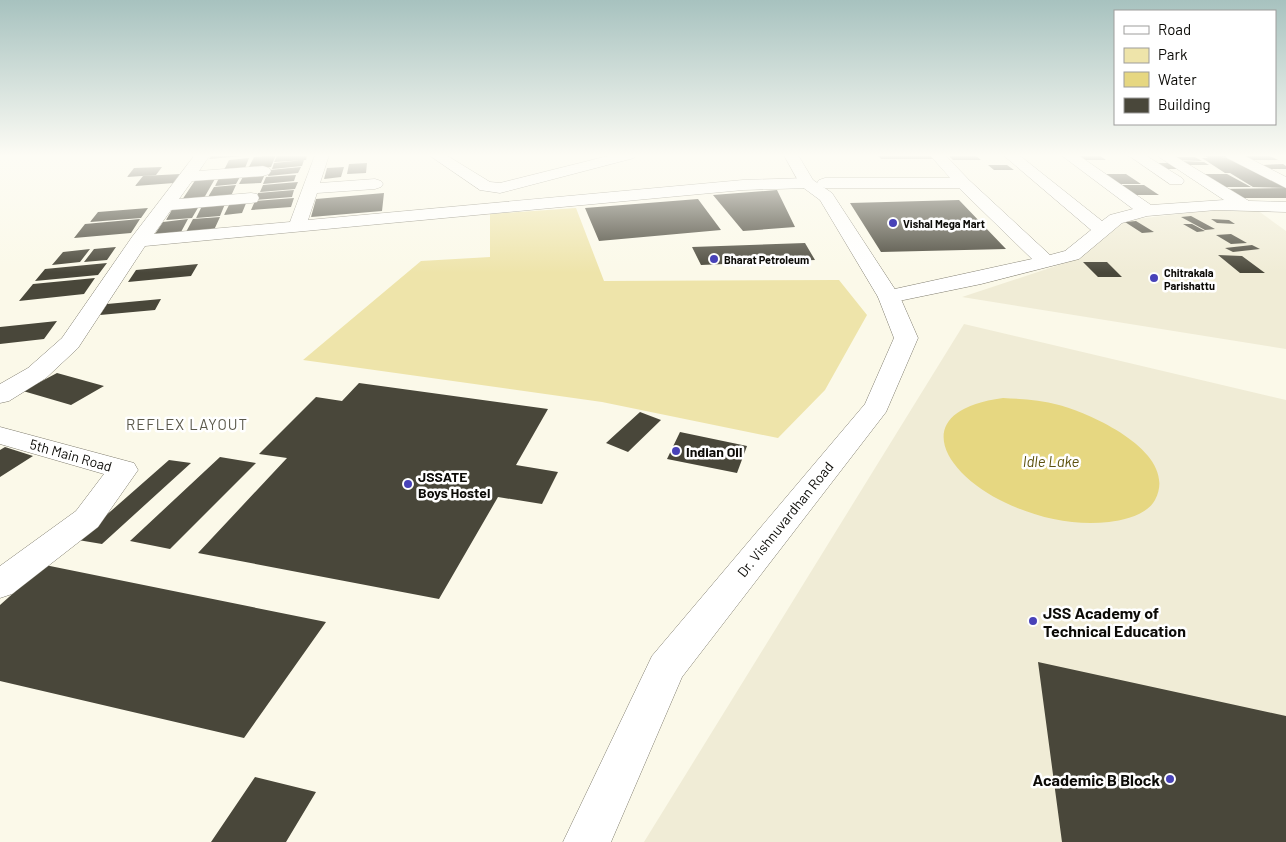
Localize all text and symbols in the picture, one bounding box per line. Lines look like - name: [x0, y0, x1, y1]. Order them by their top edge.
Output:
- legend: [1114, 10, 1276, 125]
- text: Road: [1158, 20, 1191, 38]
- text: Park: [1158, 45, 1188, 63]
- text: Water: [1158, 70, 1197, 88]
- text: Building: [1158, 95, 1211, 113]
- marker: Vishal Mega Mart: [887, 217, 899, 229]
- place label: Vishal Mega Mart: [903, 217, 985, 230]
- marker: Bharat Petroleum: [708, 253, 720, 265]
- place label: Bharat Petroleum: [724, 253, 809, 266]
- place label: Chitrakala Parishattu: [1164, 266, 1215, 292]
- marker: Chitrakala Parishattu: [1148, 272, 1160, 284]
- district label: REFLEX LAYOUT: [126, 415, 248, 433]
- street label: 5th Main Road: [28, 435, 114, 475]
- place label: Indian Oil: [686, 443, 742, 460]
- marker: Indian Oil: [670, 445, 682, 457]
- water label: Idle Lake: [1023, 452, 1080, 470]
- street label: Dr. Vishnuvardhan Road: [733, 458, 837, 580]
- place label: JSSATE Boys Hostel: [418, 468, 490, 501]
- marker: JSSATE Boys Hostel: [402, 478, 414, 490]
- place label: JSS Academy of Technical Education: [1043, 603, 1186, 640]
- marker: JSS Academy of Technical Education: [1027, 615, 1039, 627]
- place label: Academic B Block: [1032, 770, 1160, 789]
- marker: Academic B Block: [1164, 773, 1176, 785]

